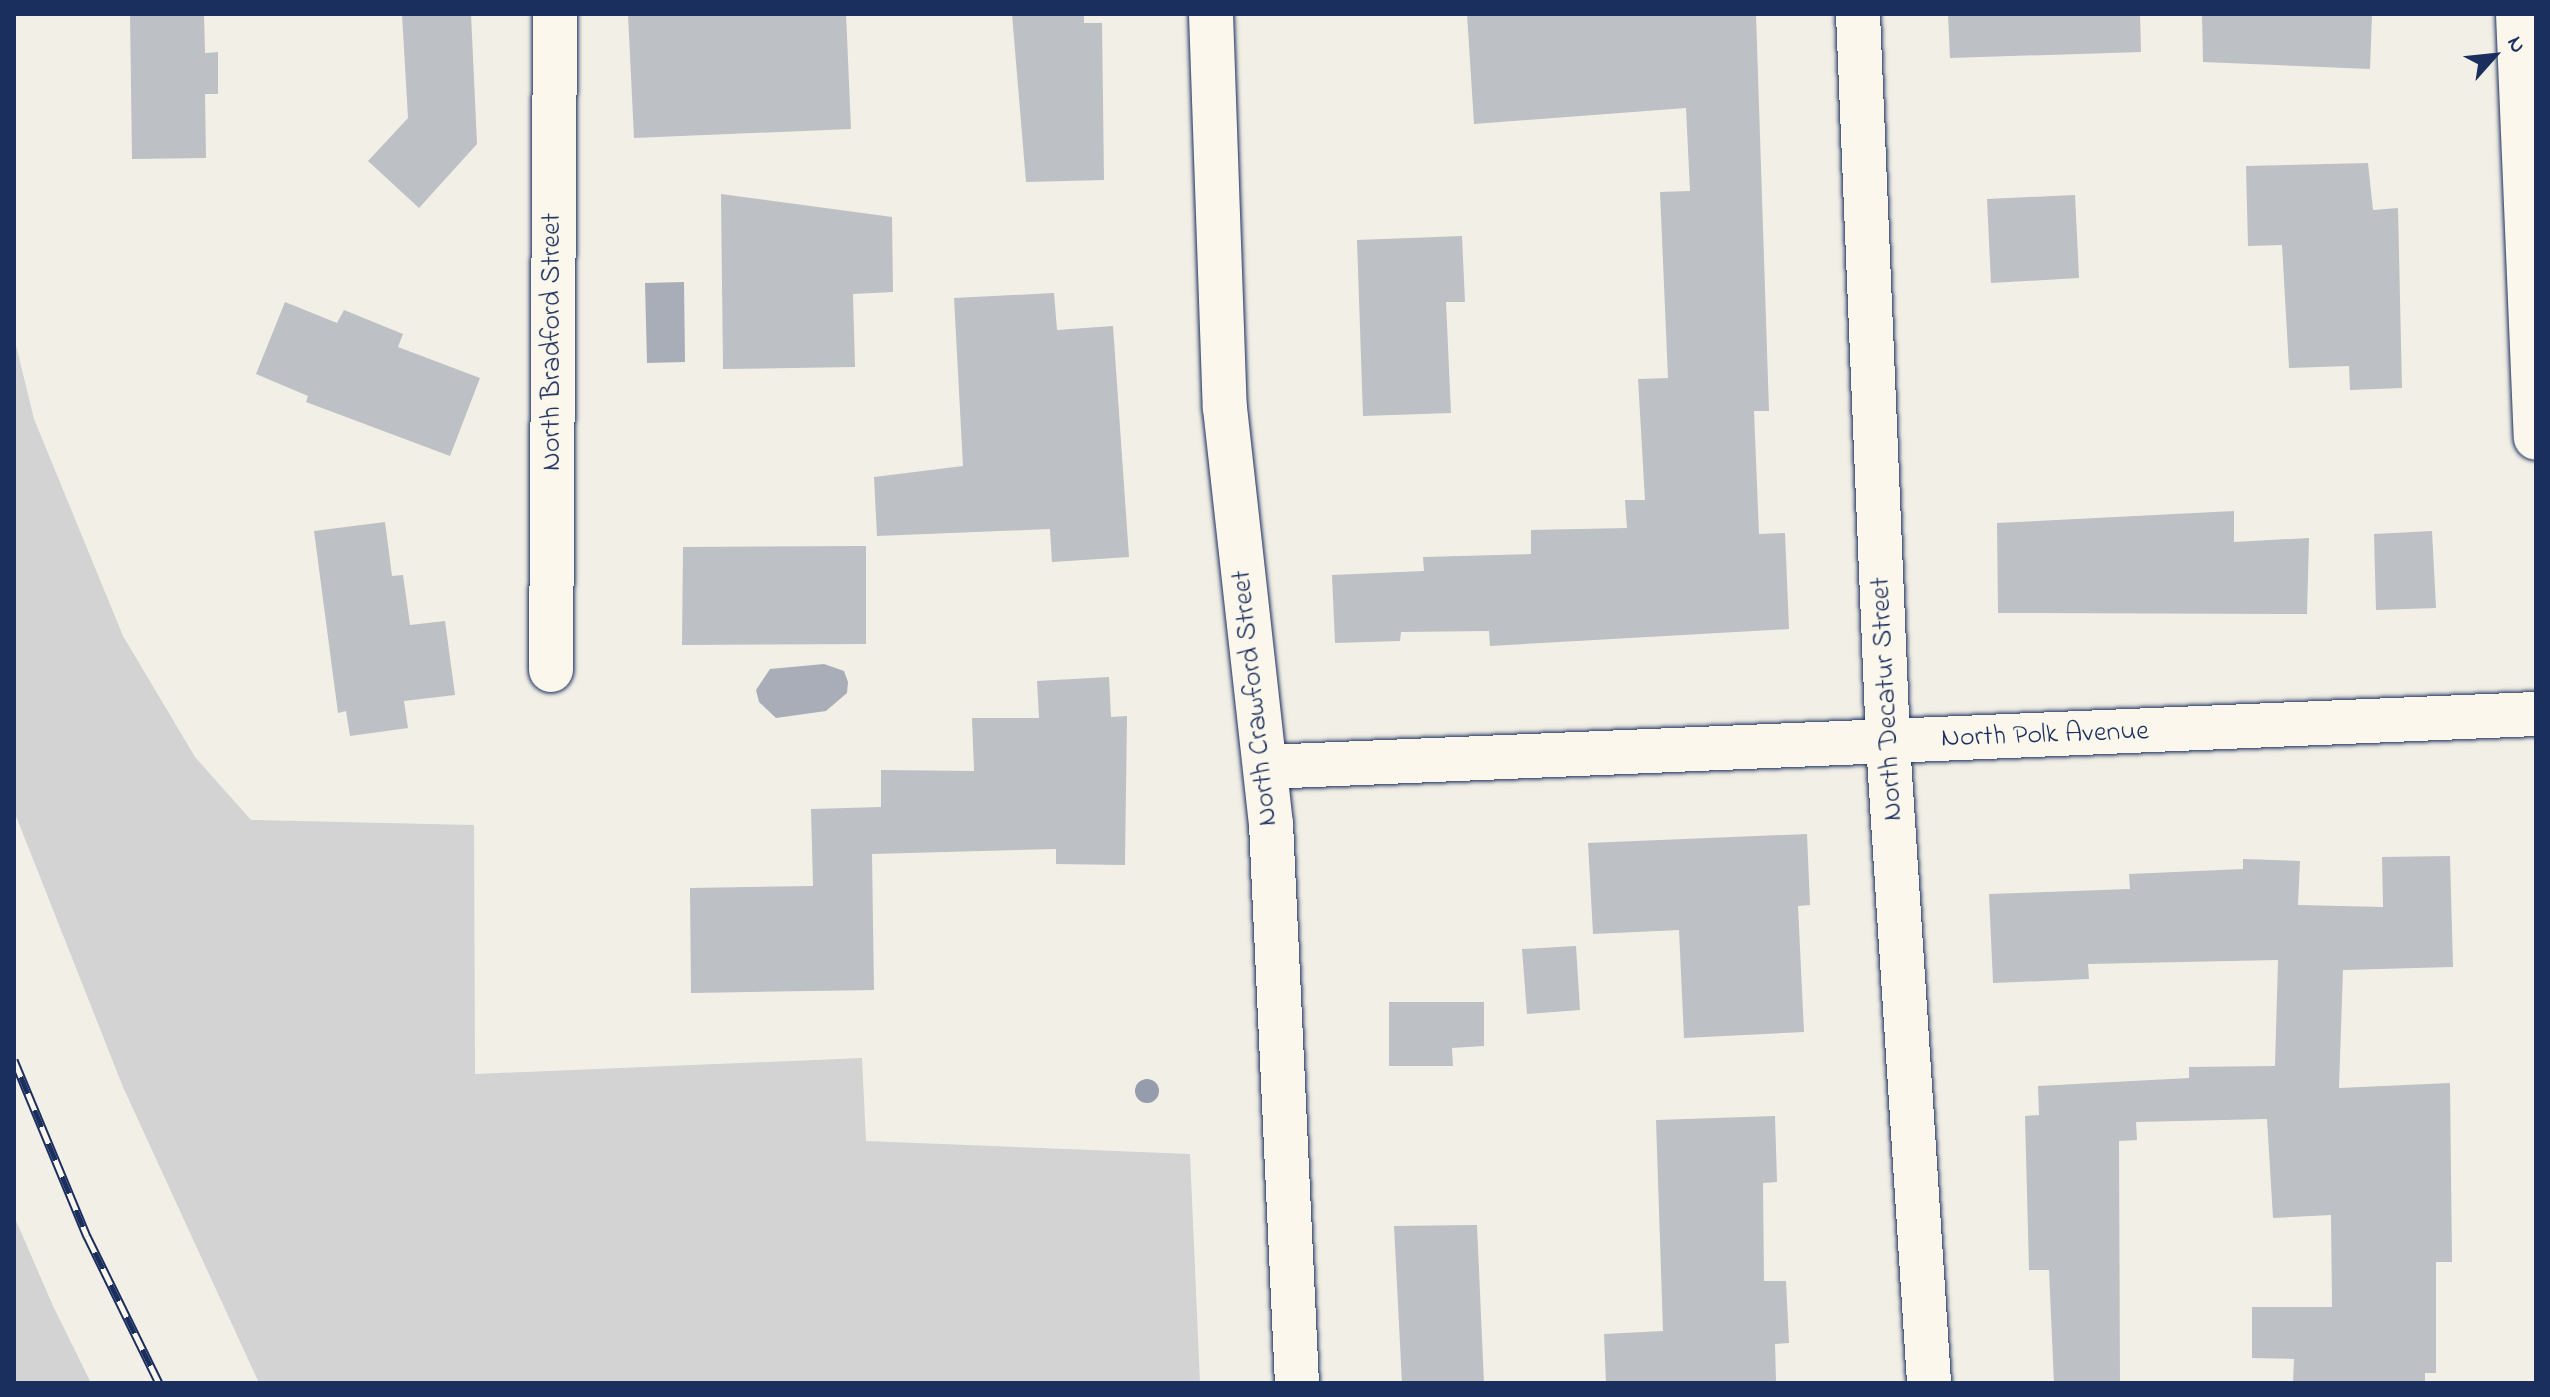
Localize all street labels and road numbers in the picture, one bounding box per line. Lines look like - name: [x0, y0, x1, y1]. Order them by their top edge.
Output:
- street label: North Bradford Street: [536, 213, 570, 471]
- street label: North Crawford Street: [1226, 568, 1286, 828]
- street label: North Decatur Street: [1865, 576, 1911, 822]
- street label: North Polk Avenue: [1941, 716, 2149, 756]

